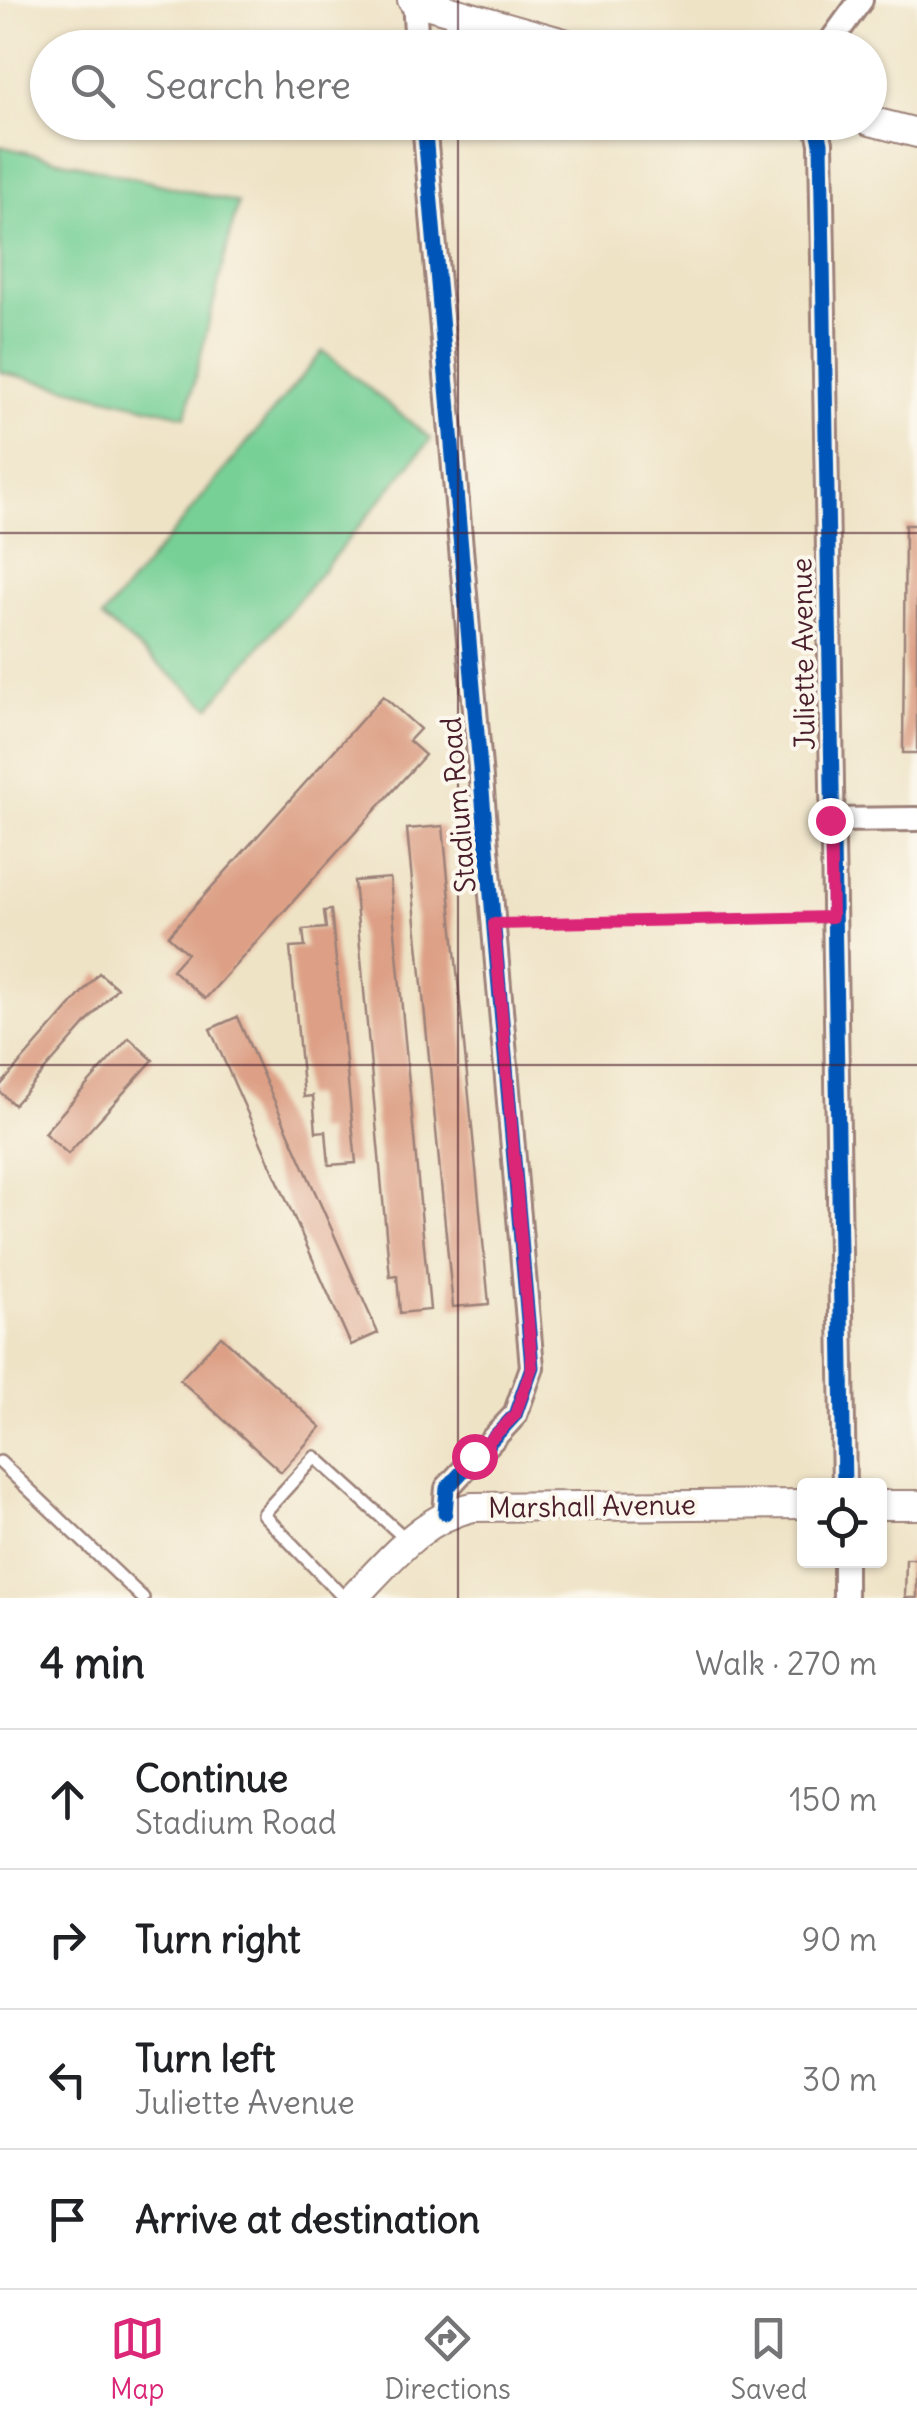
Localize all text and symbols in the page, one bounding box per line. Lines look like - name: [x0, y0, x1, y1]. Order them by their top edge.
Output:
- search box: [30, 30, 887, 140]
- icon: search: [65, 58, 120, 113]
- text: Search here: [145, 62, 351, 109]
- street label: Juliette Avenue: [783, 558, 823, 750]
- street label: Stadium Road: [432, 716, 484, 894]
- route end: [808, 798, 854, 844]
- route start: [452, 1434, 498, 1480]
- map controls: [797, 1478, 887, 1568]
- button: locate: [797, 1478, 887, 1568]
- street label: Marshall Avenue: [488, 1486, 696, 1526]
- text: 4 min: [40, 1637, 145, 1689]
- text: Walk · 270 m: [695, 1643, 877, 1684]
- text: Continue: [135, 1755, 288, 1802]
- icon: ahead: [40, 1772, 95, 1827]
- text: 150 m: [789, 1779, 877, 1820]
- text: Stadium Road: [135, 1802, 337, 1843]
- icon: right: [40, 1912, 95, 1967]
- text: Turn right: [135, 1916, 301, 1963]
- text: 90 m: [802, 1919, 877, 1960]
- text: Turn left: [135, 2035, 275, 2082]
- icon: left: [40, 2052, 95, 2107]
- text: 30 m: [802, 2059, 877, 2100]
- text: Juliette Avenue: [135, 2082, 355, 2123]
- icon: arrive: [40, 2192, 95, 2247]
- text: Arrive at destination: [135, 2196, 480, 2243]
- tab: Map: [110, 2311, 165, 2407]
- tab: Directions: [384, 2311, 511, 2407]
- tab: Saved: [730, 2311, 807, 2407]

